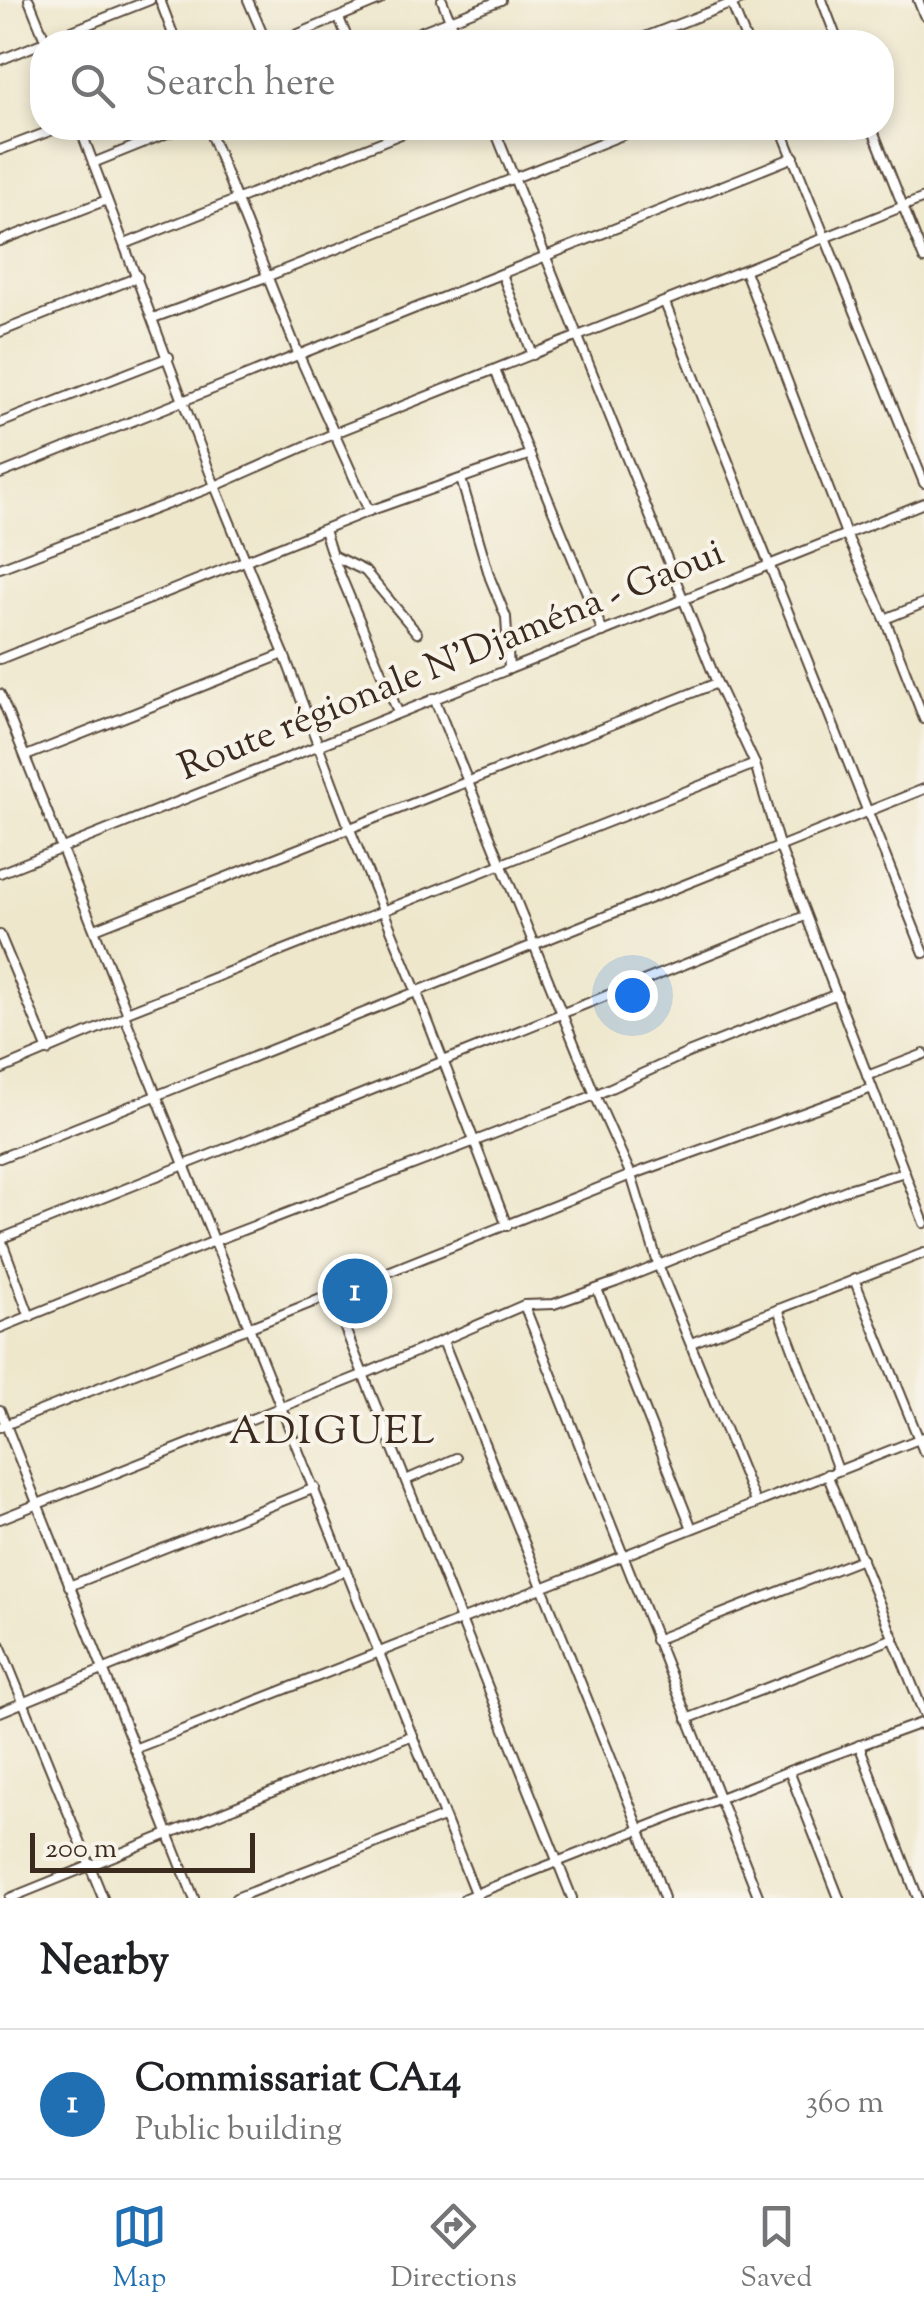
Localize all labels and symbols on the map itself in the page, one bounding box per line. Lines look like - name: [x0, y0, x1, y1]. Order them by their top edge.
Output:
- street label: Route régionale N'Djaména - Gaoui: [171, 528, 733, 796]
- your location: [607, 970, 658, 1021]
- pin: 1: [322, 1254, 388, 1328]
- district label: ADIGUEL: [229, 1405, 437, 1462]
- scale bar: [30, 1828, 255, 1872]

